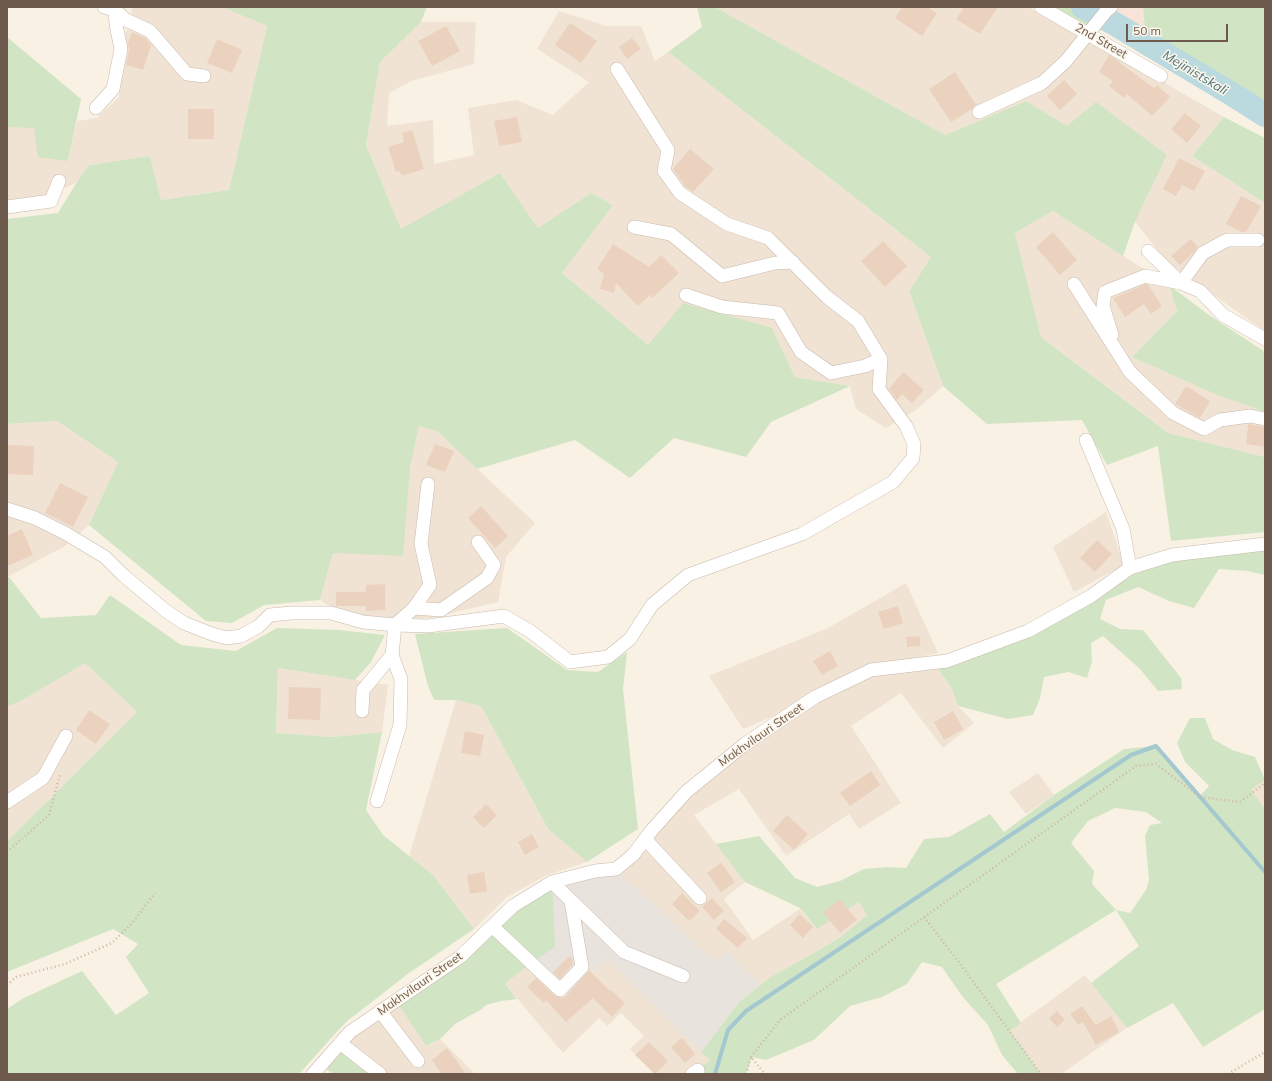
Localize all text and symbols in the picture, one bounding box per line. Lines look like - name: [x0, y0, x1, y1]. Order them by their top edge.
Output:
- scale bar: [1128, 16, 1230, 42]
- street label: 2nd Street: [1072, 20, 1130, 62]
- text: 50 m: [1133, 23, 1161, 38]
- water label: Mejinistskali: [1160, 47, 1230, 99]
- street label: Makhvilauri Street: [716, 700, 806, 770]
- street label: Makhvilauri Street: [375, 949, 465, 1019]

